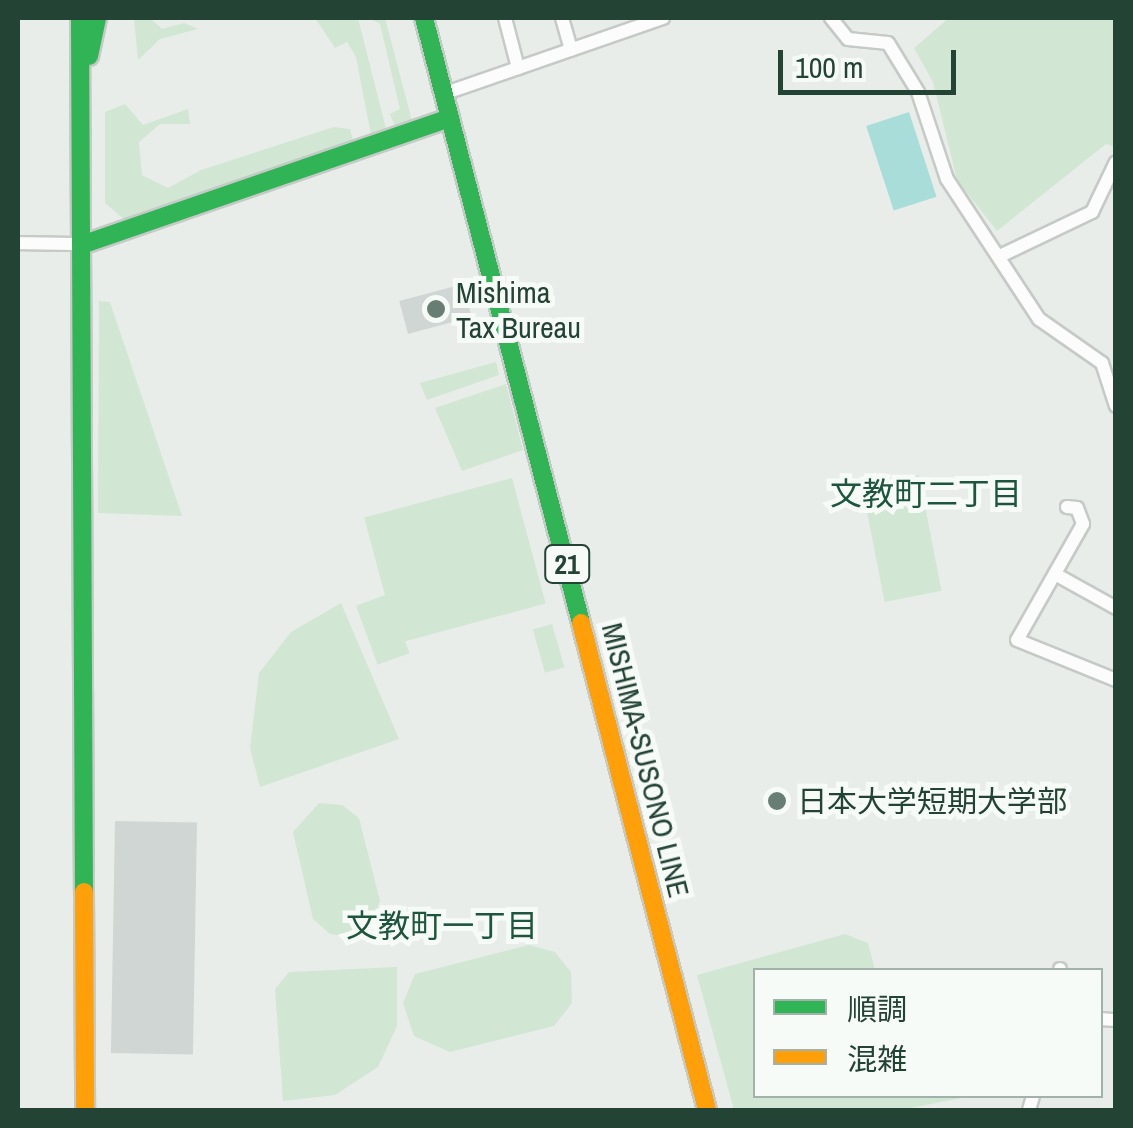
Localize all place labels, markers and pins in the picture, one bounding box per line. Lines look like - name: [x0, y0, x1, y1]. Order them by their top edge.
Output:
- place label: Mishima Tax Bureau: [456, 274, 581, 344]
- marker: Mishima Tax Bureau: [425, 298, 447, 320]
- place label: 日本大学短期大学部: [797, 783, 1067, 819]
- marker: 日本大学短期大学部: [766, 790, 788, 812]

